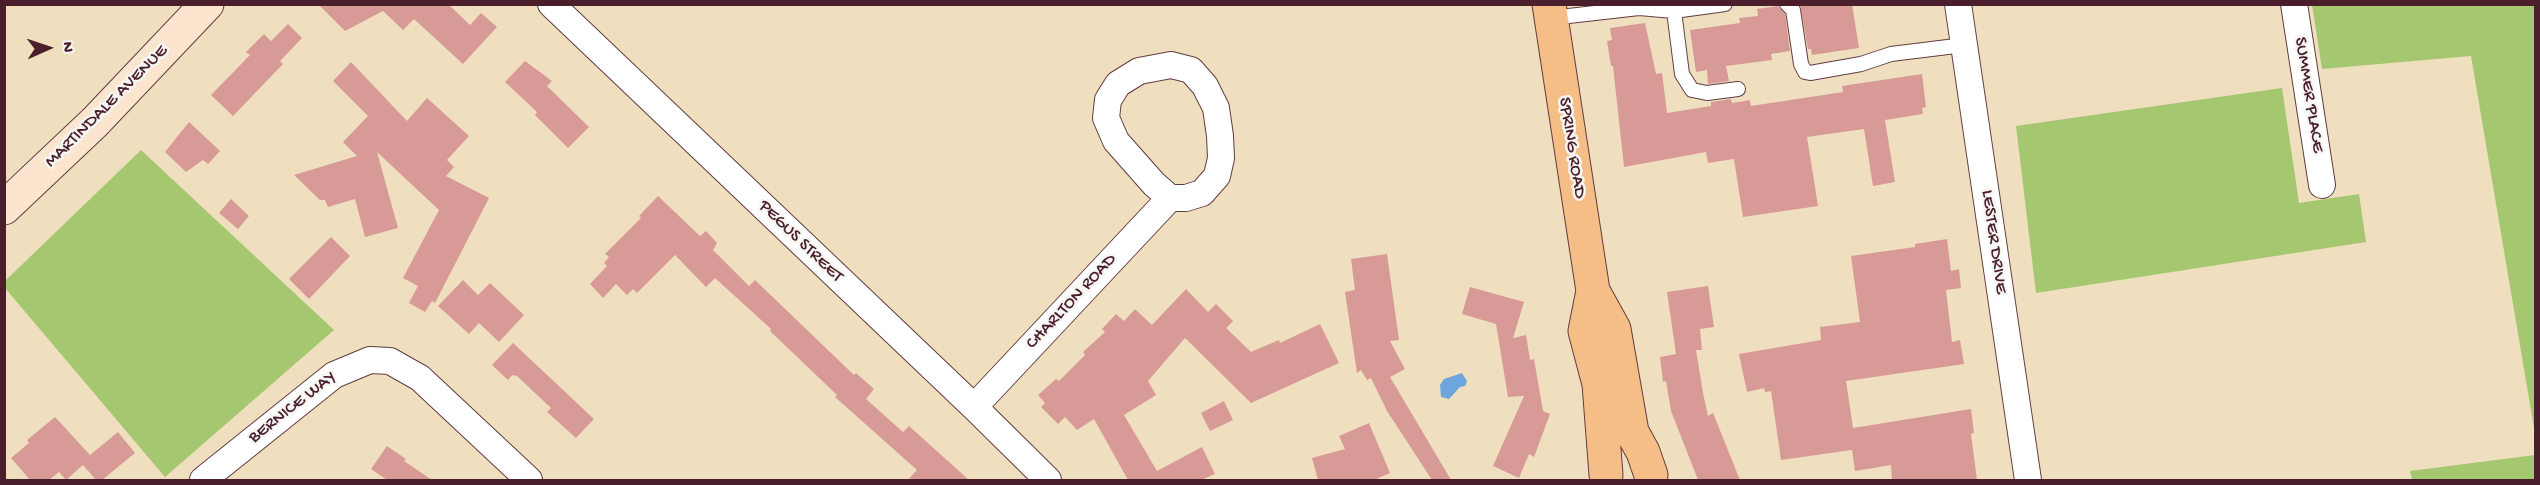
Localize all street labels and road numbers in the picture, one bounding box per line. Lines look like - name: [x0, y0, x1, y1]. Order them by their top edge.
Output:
- street label: SUMMER PLACE: [2288, 36, 2328, 154]
- street label: MARTINDALE AVENUE: [41, 41, 173, 173]
- street label: SPRING ROAD: [1552, 96, 1590, 200]
- street label: LESTER DRIVE: [1975, 189, 2011, 295]
- street label: PEGUS STREET: [753, 196, 847, 288]
- street label: CHARLTON ROAD: [1022, 250, 1122, 354]
- street label: BERNICE WAY: [245, 367, 341, 449]

